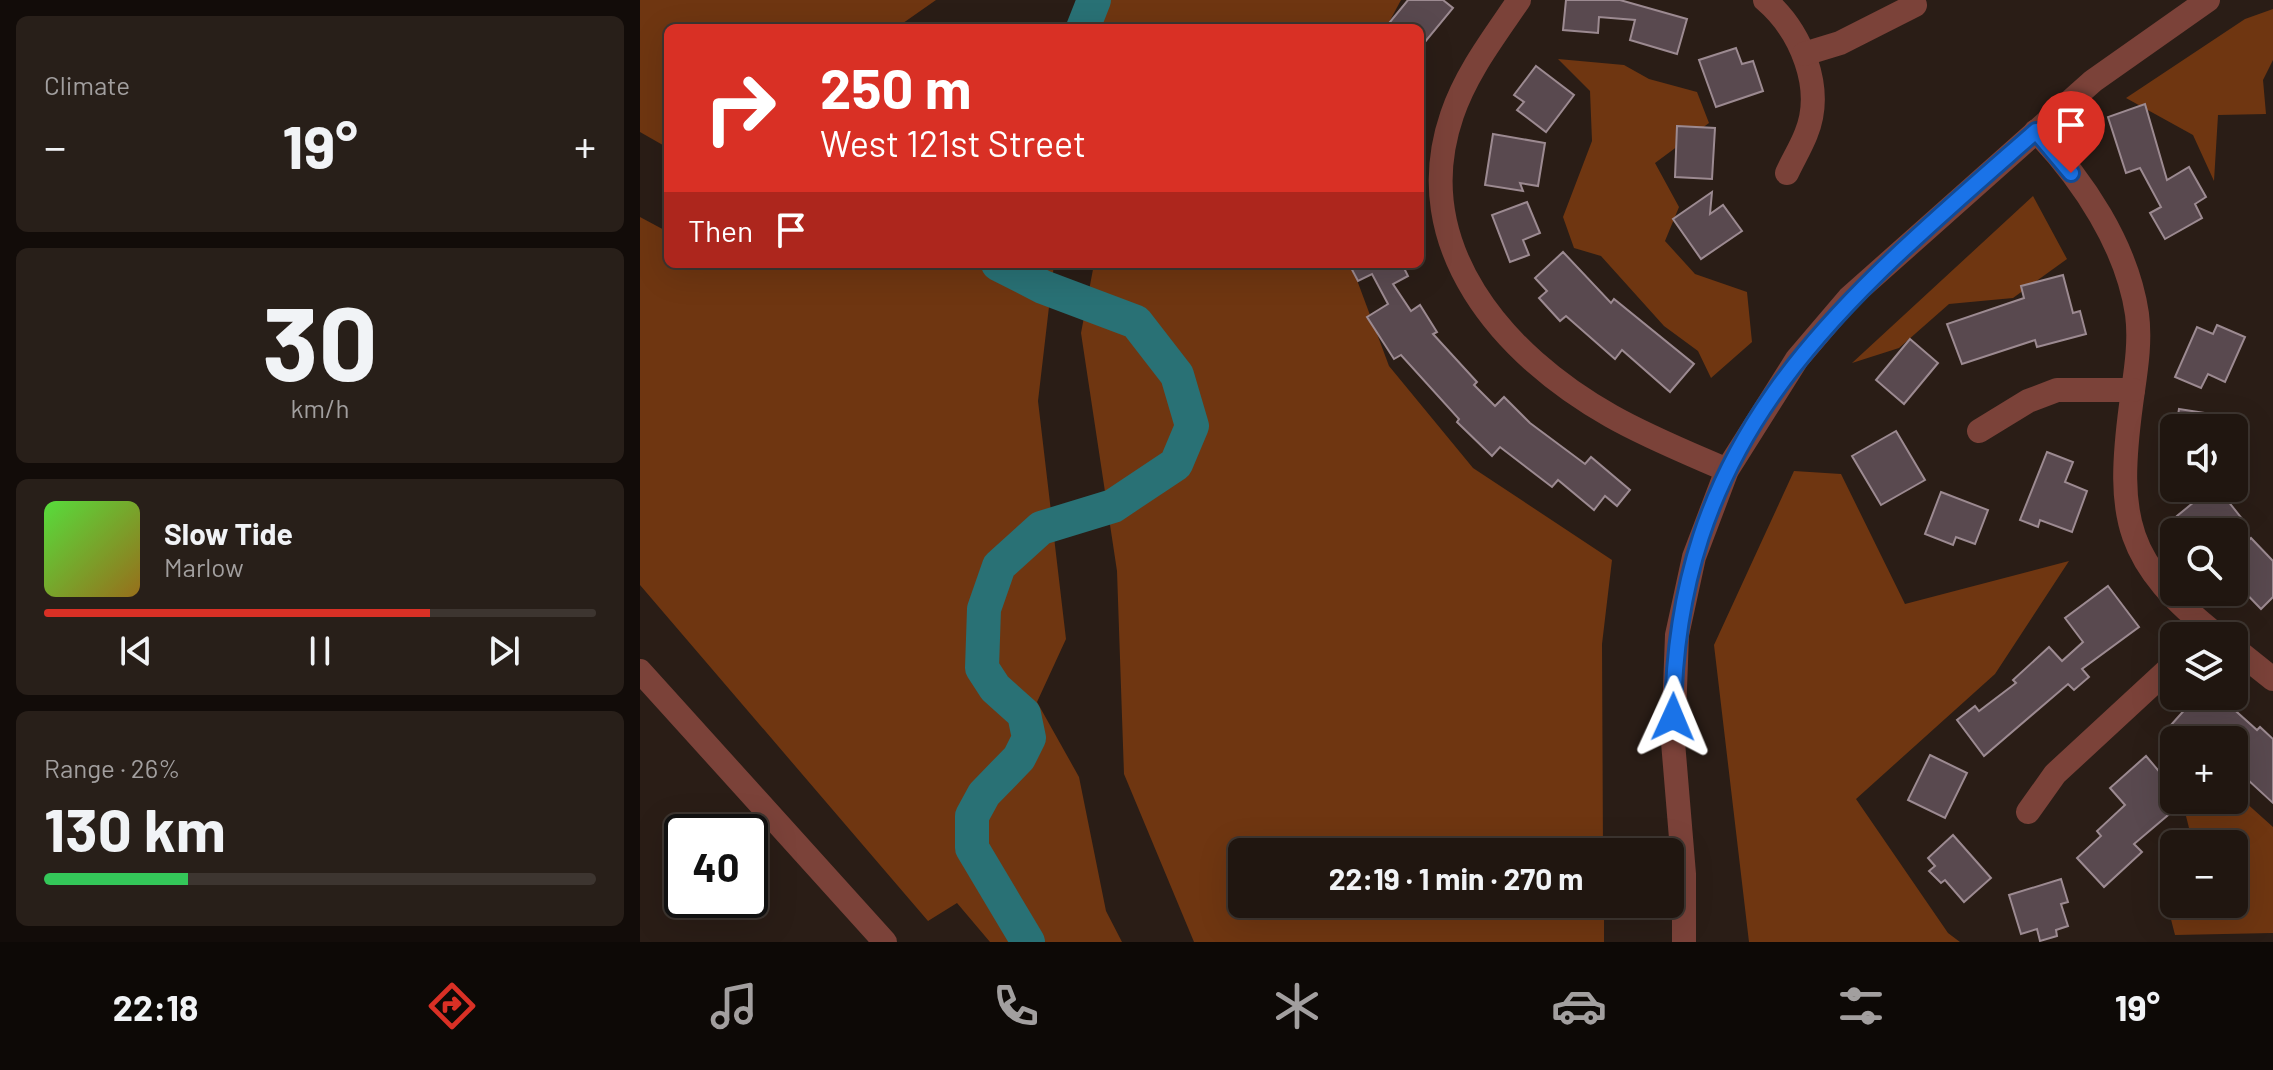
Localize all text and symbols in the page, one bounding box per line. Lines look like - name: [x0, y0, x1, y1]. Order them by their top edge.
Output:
- text: 250 m: [820, 53, 971, 120]
- icon: right: [688, 56, 792, 160]
- text: Climate: [44, 69, 130, 100]
- pin: [2037, 91, 2105, 173]
- icon: arrive: [2049, 103, 2093, 147]
- text: 19°: [282, 109, 358, 181]
- text: −: [44, 119, 66, 172]
- text: +: [574, 119, 596, 172]
- text: West 121st Street: [820, 121, 1086, 164]
- icon: arrive: [769, 208, 813, 252]
- text: Then: [688, 212, 753, 248]
- text: 30: [262, 277, 378, 402]
- text: km/h: [291, 392, 349, 423]
- map controls: [2160, 414, 2248, 918]
- button: sound: [2160, 414, 2248, 502]
- text: Slow Tide: [164, 515, 293, 551]
- button: search: [2160, 518, 2248, 606]
- text: Marlow: [164, 551, 244, 582]
- button: layers: [2160, 622, 2248, 710]
- icon: previous: [114, 629, 158, 673]
- icon: pause: [298, 629, 342, 673]
- icon: next: [482, 629, 526, 673]
- position arrow: [1631, 675, 1715, 759]
- button: +: [2160, 726, 2248, 814]
- text: Range · 26%: [44, 752, 180, 783]
- text: 130 km: [44, 792, 226, 864]
- speed limit sign: 40: [664, 814, 768, 918]
- button: −: [2160, 830, 2248, 918]
- text: 22:19 · 1 min · 270 m: [1329, 860, 1583, 896]
- icon: directions: [424, 978, 480, 1034]
- icon: music: [706, 978, 762, 1034]
- icon: phone: [988, 978, 1044, 1034]
- icon: climate: [1269, 978, 1325, 1034]
- icon: car: [1551, 978, 1607, 1034]
- icon: filters: [1833, 978, 1889, 1034]
- text: 22:18: [113, 985, 199, 1028]
- text: 19°: [2115, 985, 2160, 1028]

